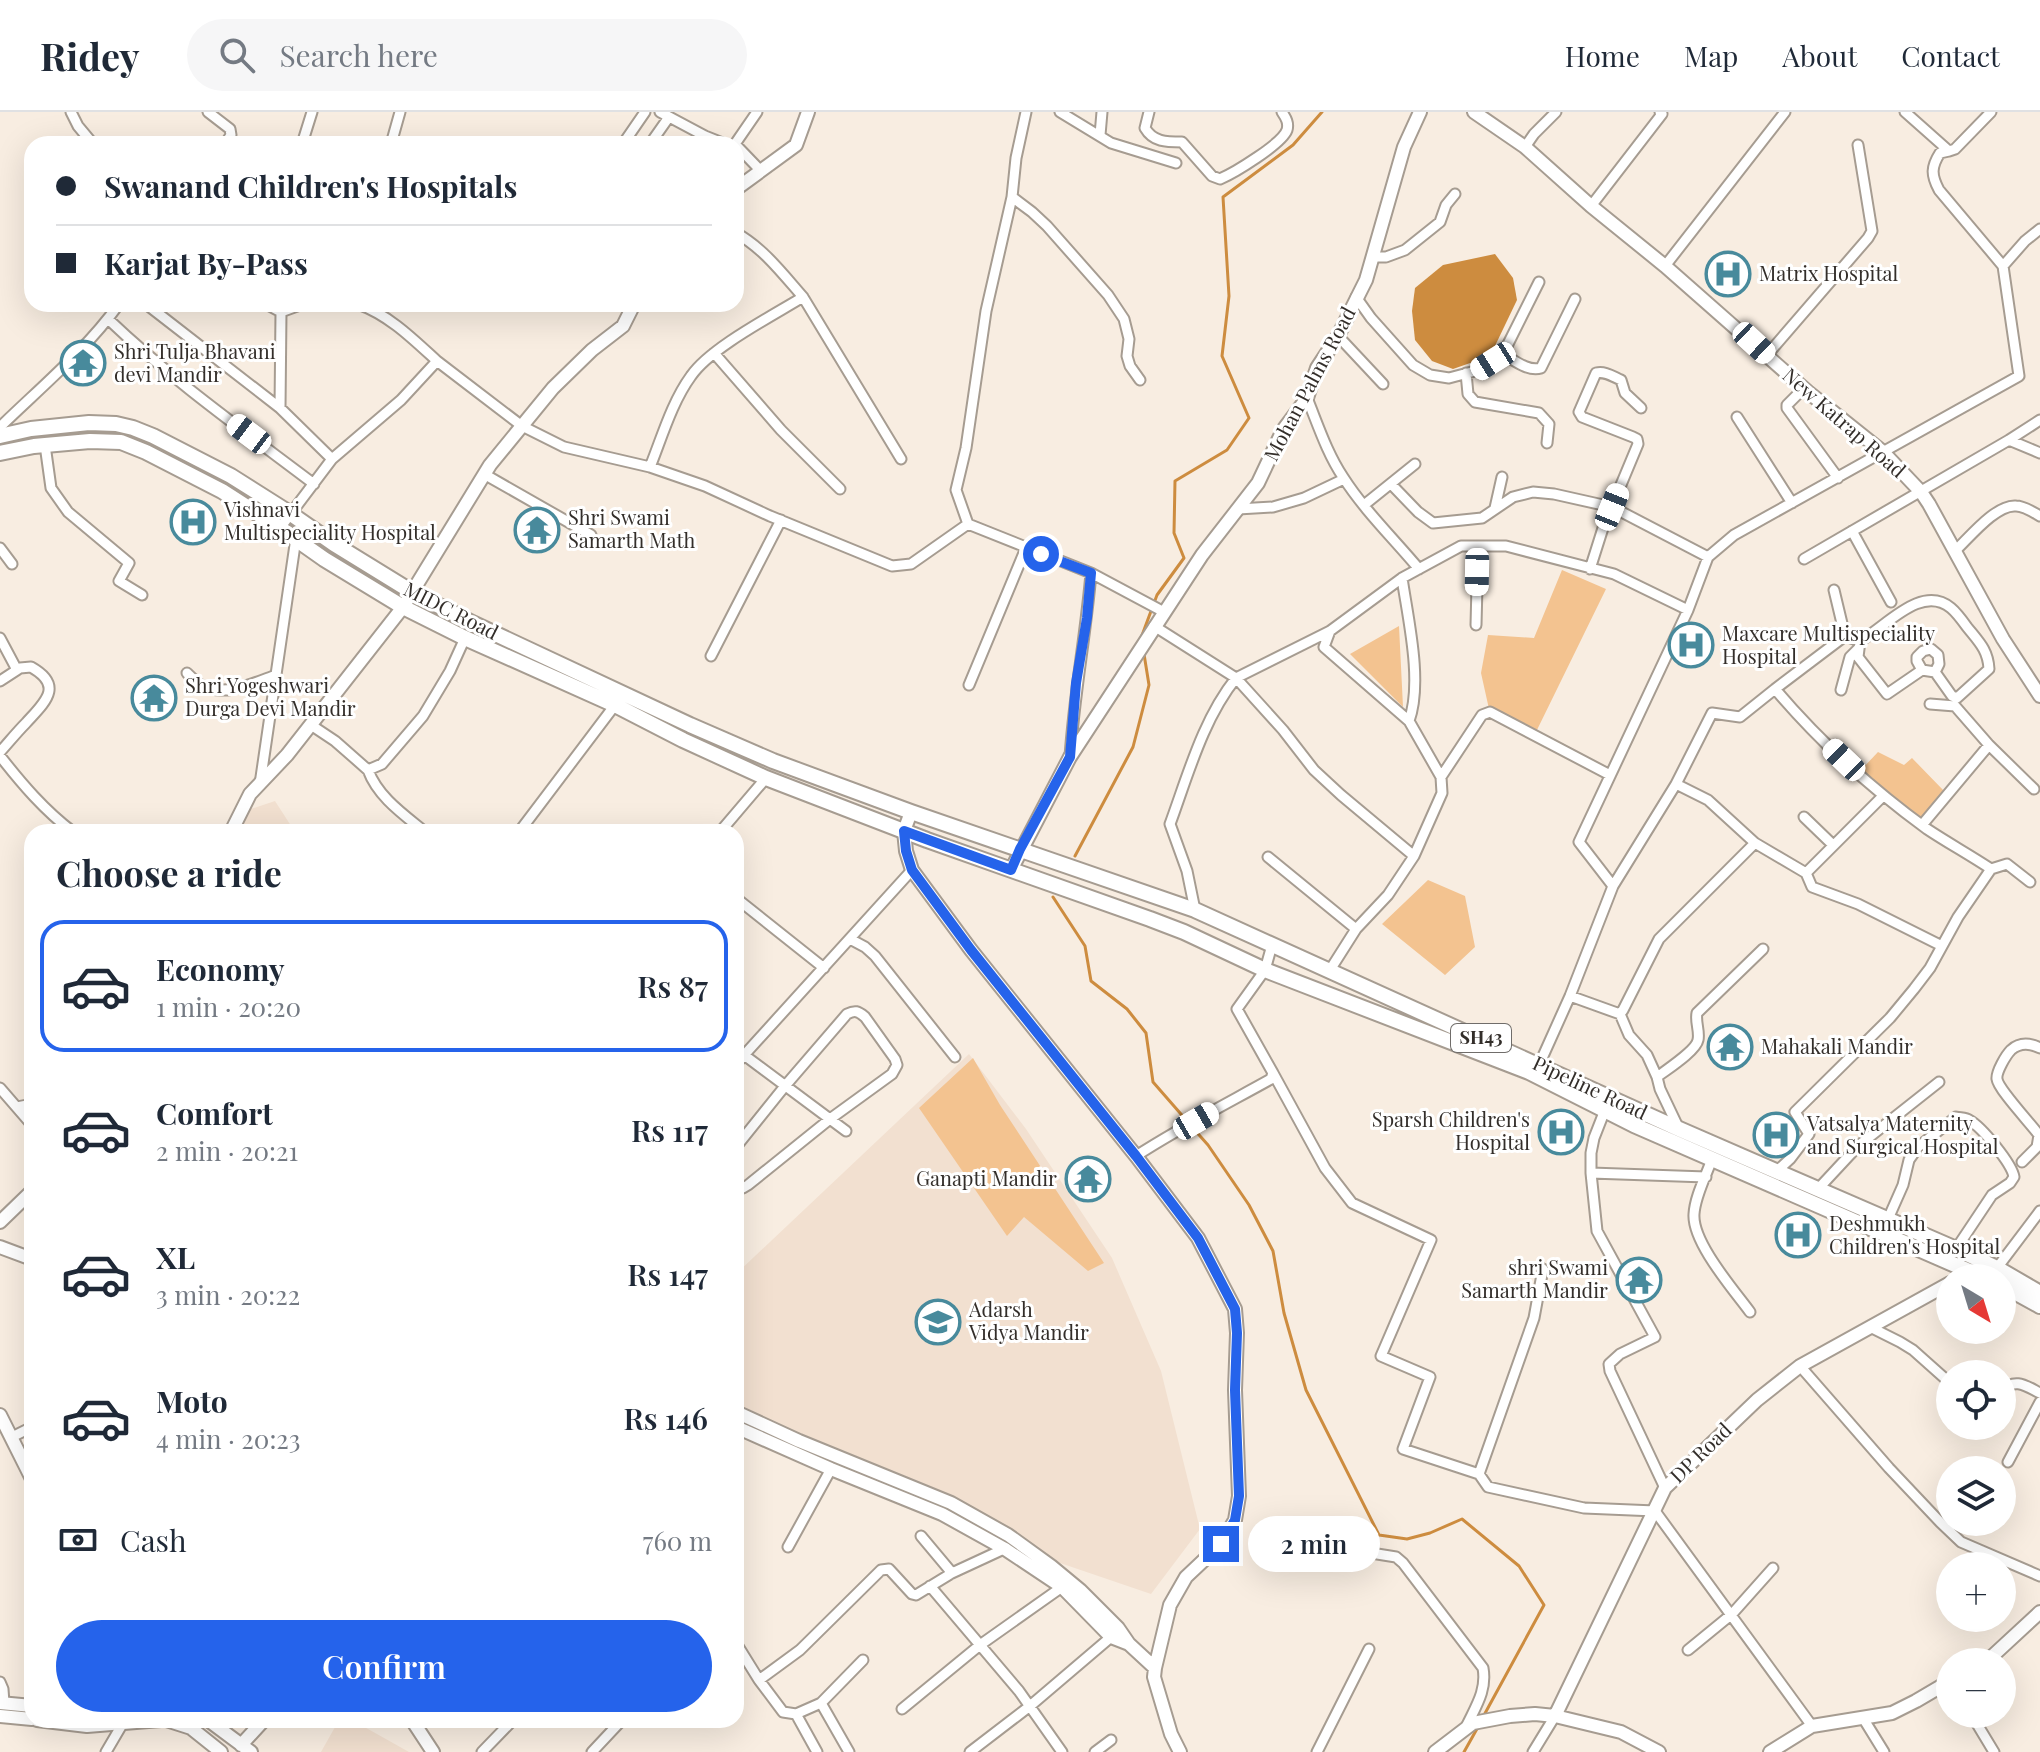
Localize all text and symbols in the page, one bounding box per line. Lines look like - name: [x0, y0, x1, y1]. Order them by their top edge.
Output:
- search box: [187, 19, 747, 91]
- text: Ridey: [40, 30, 139, 81]
- icon: search: [215, 33, 259, 77]
- text: Search here: [279, 35, 438, 75]
- text: Home: [1565, 37, 1640, 74]
- text: Map: [1684, 37, 1738, 74]
- text: About: [1782, 37, 1857, 74]
- text: Contact: [1901, 37, 2000, 74]
- text: Swanand Children's Hospitals: [104, 166, 517, 206]
- text: Karjat By-Pass: [104, 243, 308, 283]
- hospital icon: Matrix Hospital: [1704, 250, 1752, 298]
- place label: Matrix Hospital: [1759, 259, 1898, 286]
- street label: Mohan Palms Road: [1257, 301, 1361, 465]
- car: [1728, 318, 1780, 368]
- place label: Shri Tulja Bhavani devi Mandir: [114, 337, 276, 387]
- car: [1466, 338, 1520, 384]
- temple icon: Shri Tulja Bhavani devi Mandir: [59, 339, 107, 387]
- street label: New Katrap Road: [1778, 361, 1913, 483]
- car: [223, 410, 275, 458]
- car: [1592, 480, 1632, 534]
- place label: Vishnavi Multispeciality Hospital: [223, 495, 436, 545]
- hospital icon: Vishnavi Multispeciality Hospital: [169, 498, 217, 546]
- place label: Shri Swami Samarth Math: [568, 503, 696, 553]
- temple icon: Shri Swami Samarth Math: [513, 506, 561, 554]
- route start: [1023, 536, 1059, 572]
- car: [1465, 548, 1489, 596]
- street label: MIDC Road: [400, 574, 504, 645]
- place label: Maxcare Multispeciality Hospital: [1722, 619, 1935, 669]
- hospital icon: Maxcare Multispeciality Hospital: [1667, 621, 1715, 669]
- place label: Shri Yogeshwari Durga Devi Mandir: [185, 671, 356, 721]
- temple icon: Shri Yogeshwari Durga Devi Mandir: [130, 674, 178, 722]
- car: [1818, 735, 1870, 785]
- text: Choose a ride: [56, 848, 282, 896]
- text: Economy: [156, 949, 285, 989]
- icon: car: [60, 950, 132, 1022]
- text: Rs 87: [637, 966, 708, 1006]
- text: 1 min · 20:20: [156, 989, 301, 1024]
- temple icon: Mahakali Mandir: [1706, 1023, 1754, 1071]
- road number: SH43: [1451, 1024, 1511, 1052]
- place label: Mahakali Mandir: [1761, 1032, 1913, 1059]
- street label: Pipeline Road: [1529, 1048, 1653, 1125]
- text: Comfort: [156, 1093, 273, 1133]
- icon: car: [60, 1094, 132, 1166]
- car: [1169, 1099, 1223, 1143]
- place label: Sparsh Children's Hospital: [1372, 1105, 1530, 1155]
- hospital icon: Sparsh Children's Hospital: [1537, 1108, 1585, 1156]
- place label: Vatsalya Maternity and Surgical Hospital: [1806, 1109, 1999, 1159]
- text: Rs 117: [631, 1110, 708, 1150]
- hospital icon: Vatsalya Maternity and Surgical Hospital: [1752, 1111, 1800, 1159]
- text: 2 min · 20:21: [156, 1133, 298, 1168]
- temple icon: Ganapti Mandir: [1064, 1155, 1112, 1203]
- place label: Ganapti Mandir: [916, 1164, 1057, 1191]
- place label: Deshmukh Children's Hospital: [1829, 1209, 2001, 1259]
- hospital icon: Deshmukh Children's Hospital: [1774, 1211, 1822, 1259]
- text: XL: [156, 1237, 195, 1277]
- icon: car: [60, 1238, 132, 1310]
- place label: shri Swami Samarth Mandir: [1461, 1253, 1608, 1303]
- text: Rs 147: [627, 1254, 708, 1294]
- temple icon: shri Swami Samarth Mandir: [1615, 1256, 1663, 1304]
- north arrow: [1936, 1264, 2016, 1344]
- map controls: [1936, 1264, 2016, 1728]
- text: 3 min · 20:22: [156, 1277, 300, 1312]
- place label: Adarsh Vidya Mandir: [968, 1295, 1089, 1345]
- school or university icon: Adarsh Vidya Mandir: [914, 1298, 962, 1346]
- button: locate: [1936, 1360, 2016, 1440]
- text: Moto: [156, 1381, 228, 1421]
- icon: car: [60, 1382, 132, 1454]
- text: Rs 146: [624, 1398, 708, 1438]
- street label: DP Road: [1663, 1416, 1737, 1488]
- text: 4 min · 20:23: [156, 1421, 301, 1456]
- button: layers: [1936, 1456, 2016, 1536]
- callout: 2 min: [1249, 1516, 1381, 1572]
- icon: cash: [56, 1518, 100, 1562]
- text: Cash: [120, 1520, 187, 1560]
- text: 760 m: [643, 1523, 712, 1558]
- route end: [1203, 1526, 1239, 1562]
- text: 2 min: [1281, 1526, 1347, 1561]
- button: +: [1936, 1552, 2016, 1632]
- button: Confirm: [56, 1620, 712, 1712]
- button: −: [1936, 1648, 2016, 1728]

